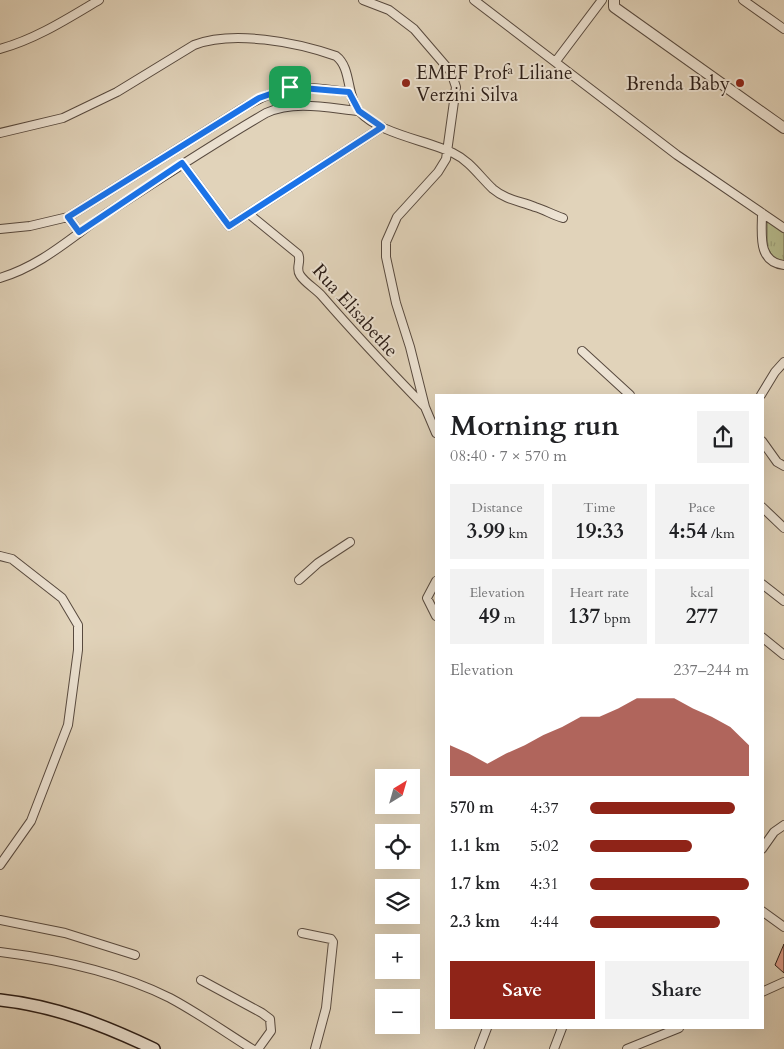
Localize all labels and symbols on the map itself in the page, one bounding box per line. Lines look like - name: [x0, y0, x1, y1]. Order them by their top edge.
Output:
- place label: EMEF Profª Liliane Verzini Silva: [416, 60, 573, 108]
- pin: [269, 66, 311, 108]
- place label: Brenda Baby: [626, 71, 730, 97]
- marker: EMEF Profª Liliane Verzini Silva: [400, 77, 412, 89]
- marker: Brenda Baby: [734, 77, 746, 89]
- street label: Rua Elisabethe: [306, 258, 404, 363]
- north arrow: [375, 769, 420, 814]

